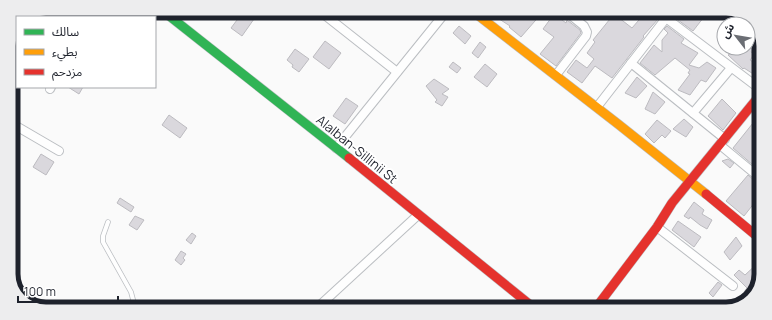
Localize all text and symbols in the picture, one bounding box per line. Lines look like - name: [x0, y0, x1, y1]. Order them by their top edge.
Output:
- legend: [16, 16, 156, 88]
- north arrow: [716, 16, 756, 56]
- text: ش: [717, 20, 737, 41]
- text: سالك: [52, 23, 79, 40]
- text: بطيء: [52, 43, 78, 62]
- text: مزدحم: [52, 63, 82, 81]
- street label: Alalban-Sillinii St: [313, 111, 401, 187]
- scale bar: [18, 278, 118, 304]
- text: 100 m: [24, 283, 56, 300]

